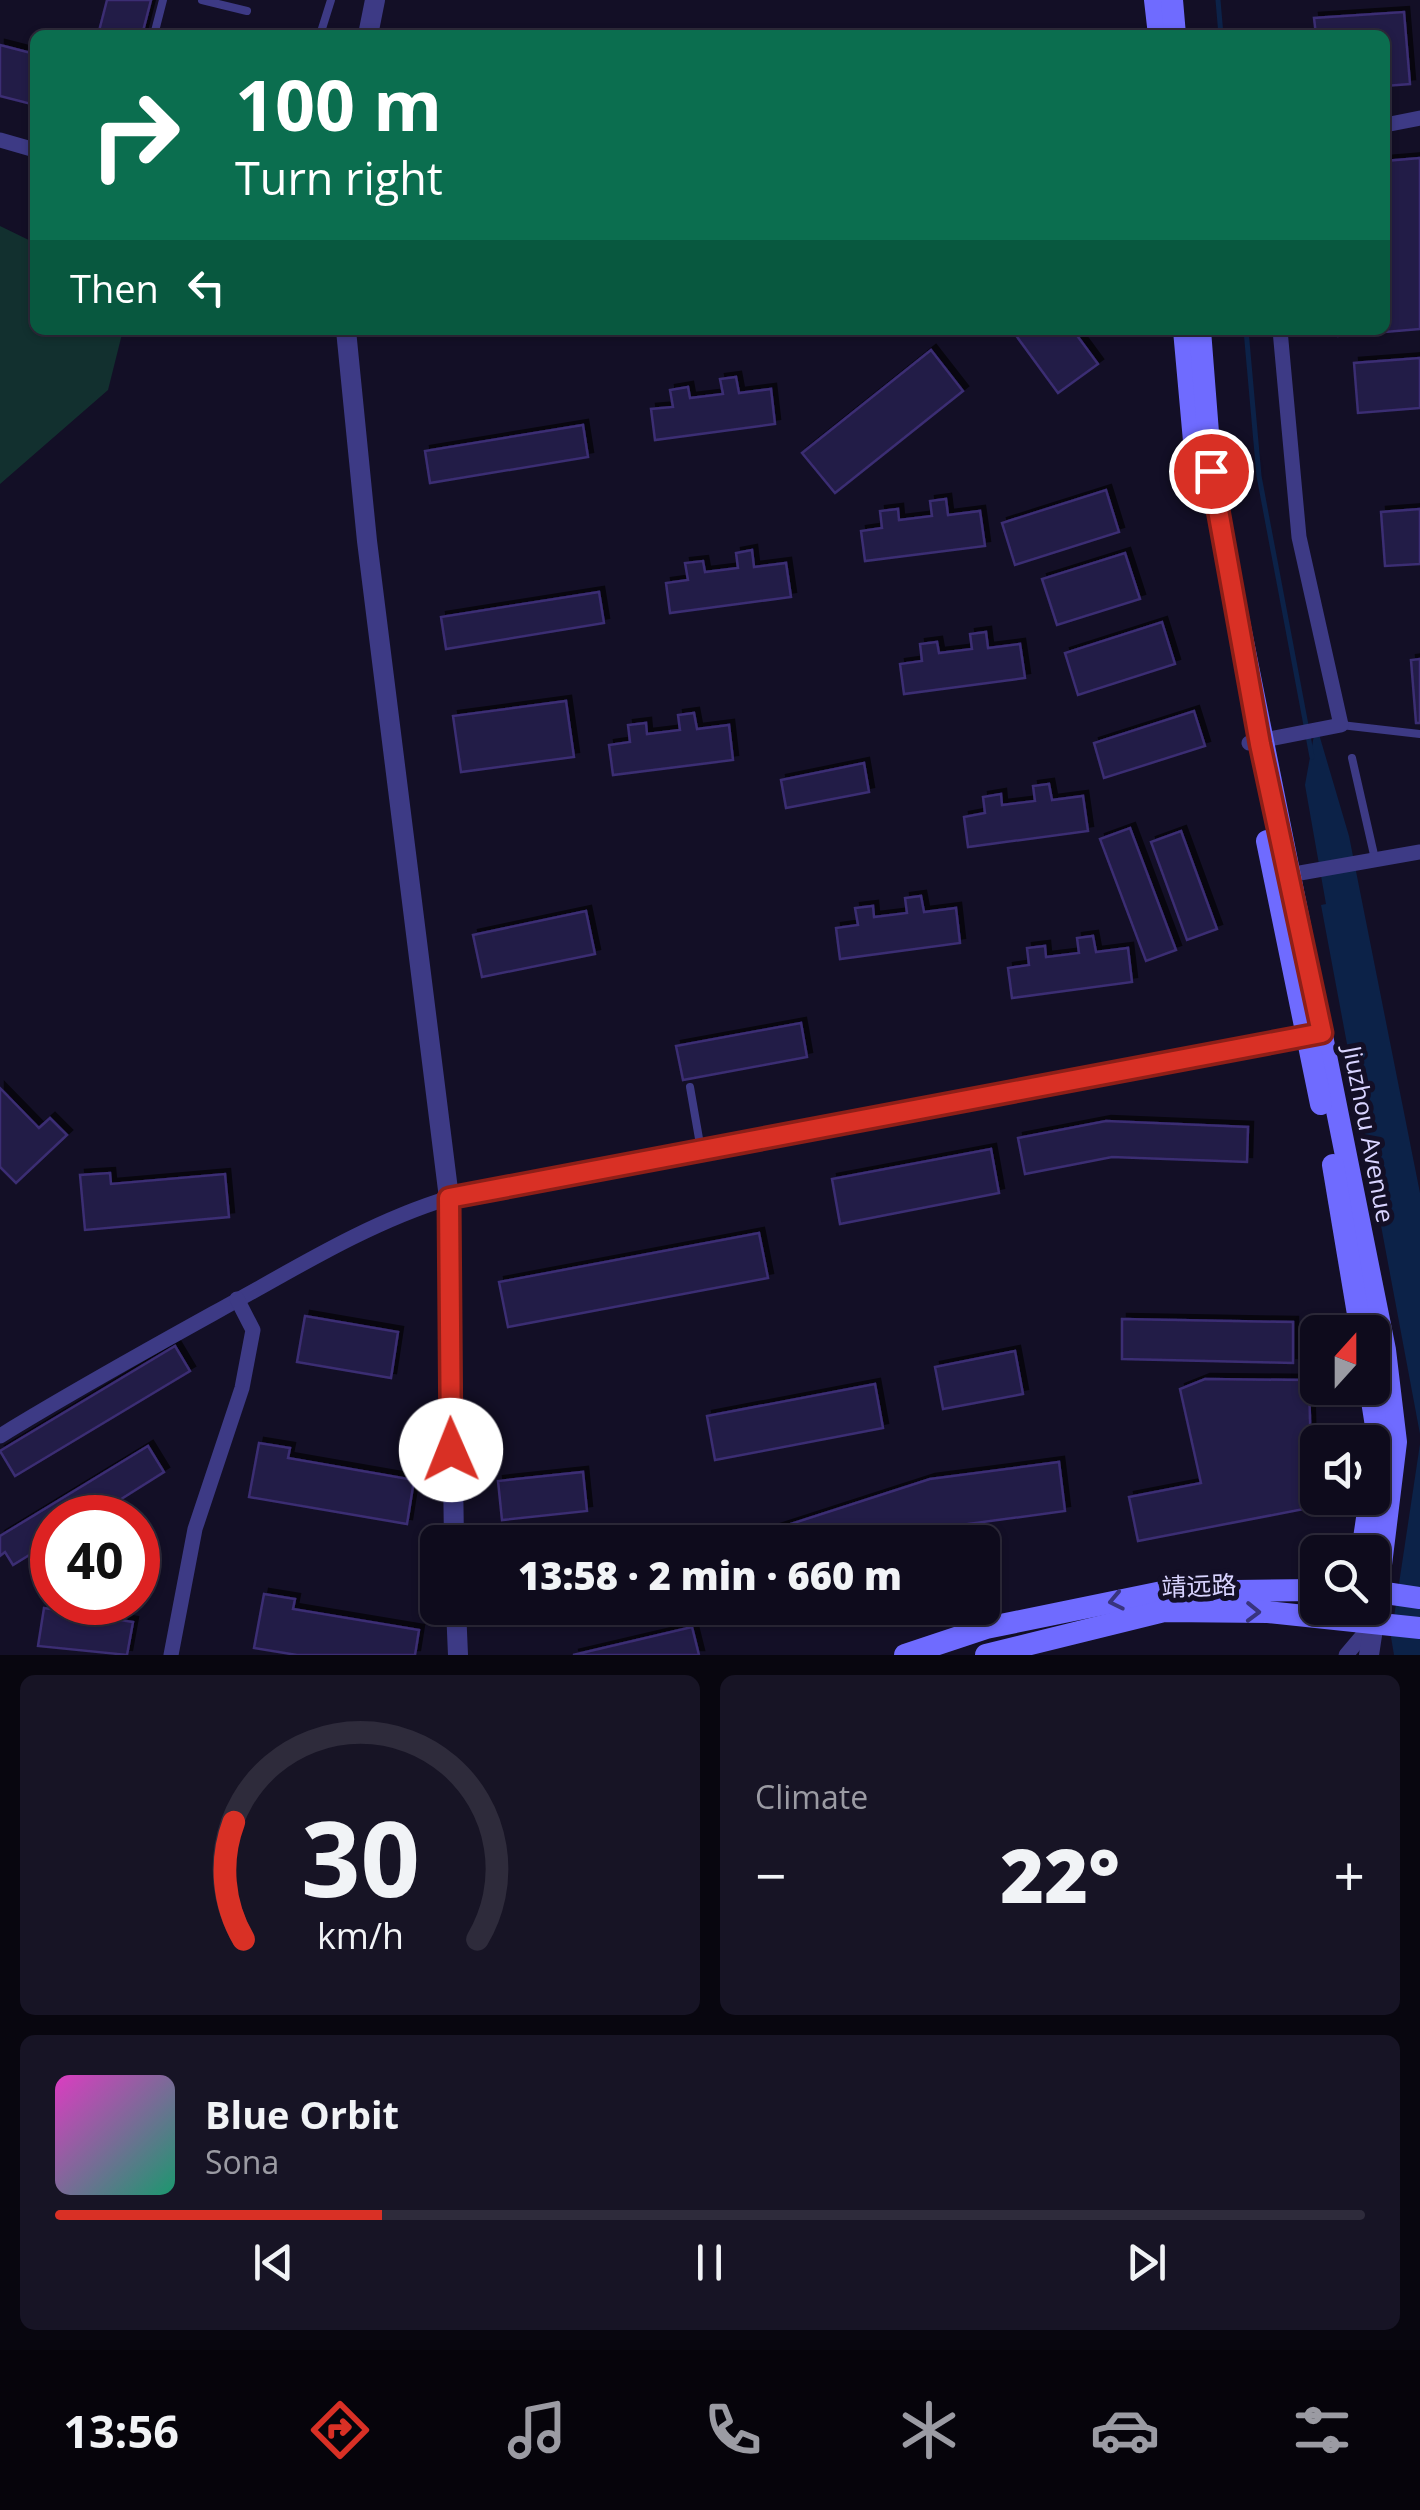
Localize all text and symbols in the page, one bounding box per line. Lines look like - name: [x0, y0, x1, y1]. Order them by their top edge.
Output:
- text: 100 m: [235, 56, 442, 152]
- icon: right: [70, 70, 200, 200]
- text: Turn right: [235, 147, 443, 208]
- icon: left: [179, 260, 234, 315]
- text: Then: [70, 262, 159, 314]
- pin: [1169, 429, 1254, 514]
- icon: arrive: [1184, 444, 1239, 499]
- street label: Jiuzhou Avenue: [1336, 1041, 1404, 1225]
- north arrow: [1300, 1315, 1390, 1405]
- map controls: [1300, 1315, 1390, 1625]
- position arrow: [399, 1398, 503, 1502]
- button: sound: [1300, 1425, 1390, 1515]
- speed limit sign: 40: [30, 1495, 160, 1625]
- button: search: [1300, 1535, 1390, 1625]
- text: 13:58 · 2 min · 660 m: [518, 1549, 902, 1601]
- street label: 靖远路: [1161, 1567, 1237, 1603]
- one-way arrow: [1108, 1590, 1125, 1611]
- one-way arrow: [1246, 1601, 1262, 1622]
- text: Climate: [755, 1775, 868, 1818]
- text: 30: [301, 1786, 419, 1927]
- text: 22°: [1000, 1823, 1120, 1925]
- text: −: [755, 1837, 786, 1912]
- text: +: [1334, 1837, 1365, 1912]
- text: km/h: [317, 1911, 403, 1959]
- text: Blue Orbit: [205, 2088, 399, 2140]
- text: Sona: [205, 2140, 279, 2183]
- icon: previous: [246, 2235, 301, 2290]
- icon: pause: [682, 2235, 737, 2290]
- icon: next: [1119, 2235, 1174, 2290]
- icon: directions: [305, 2395, 375, 2465]
- icon: music: [502, 2395, 572, 2465]
- icon: phone: [698, 2395, 768, 2465]
- icon: climate: [894, 2395, 964, 2465]
- icon: car: [1090, 2395, 1160, 2465]
- icon: filters: [1287, 2395, 1357, 2465]
- text: 13:56: [63, 2400, 179, 2461]

